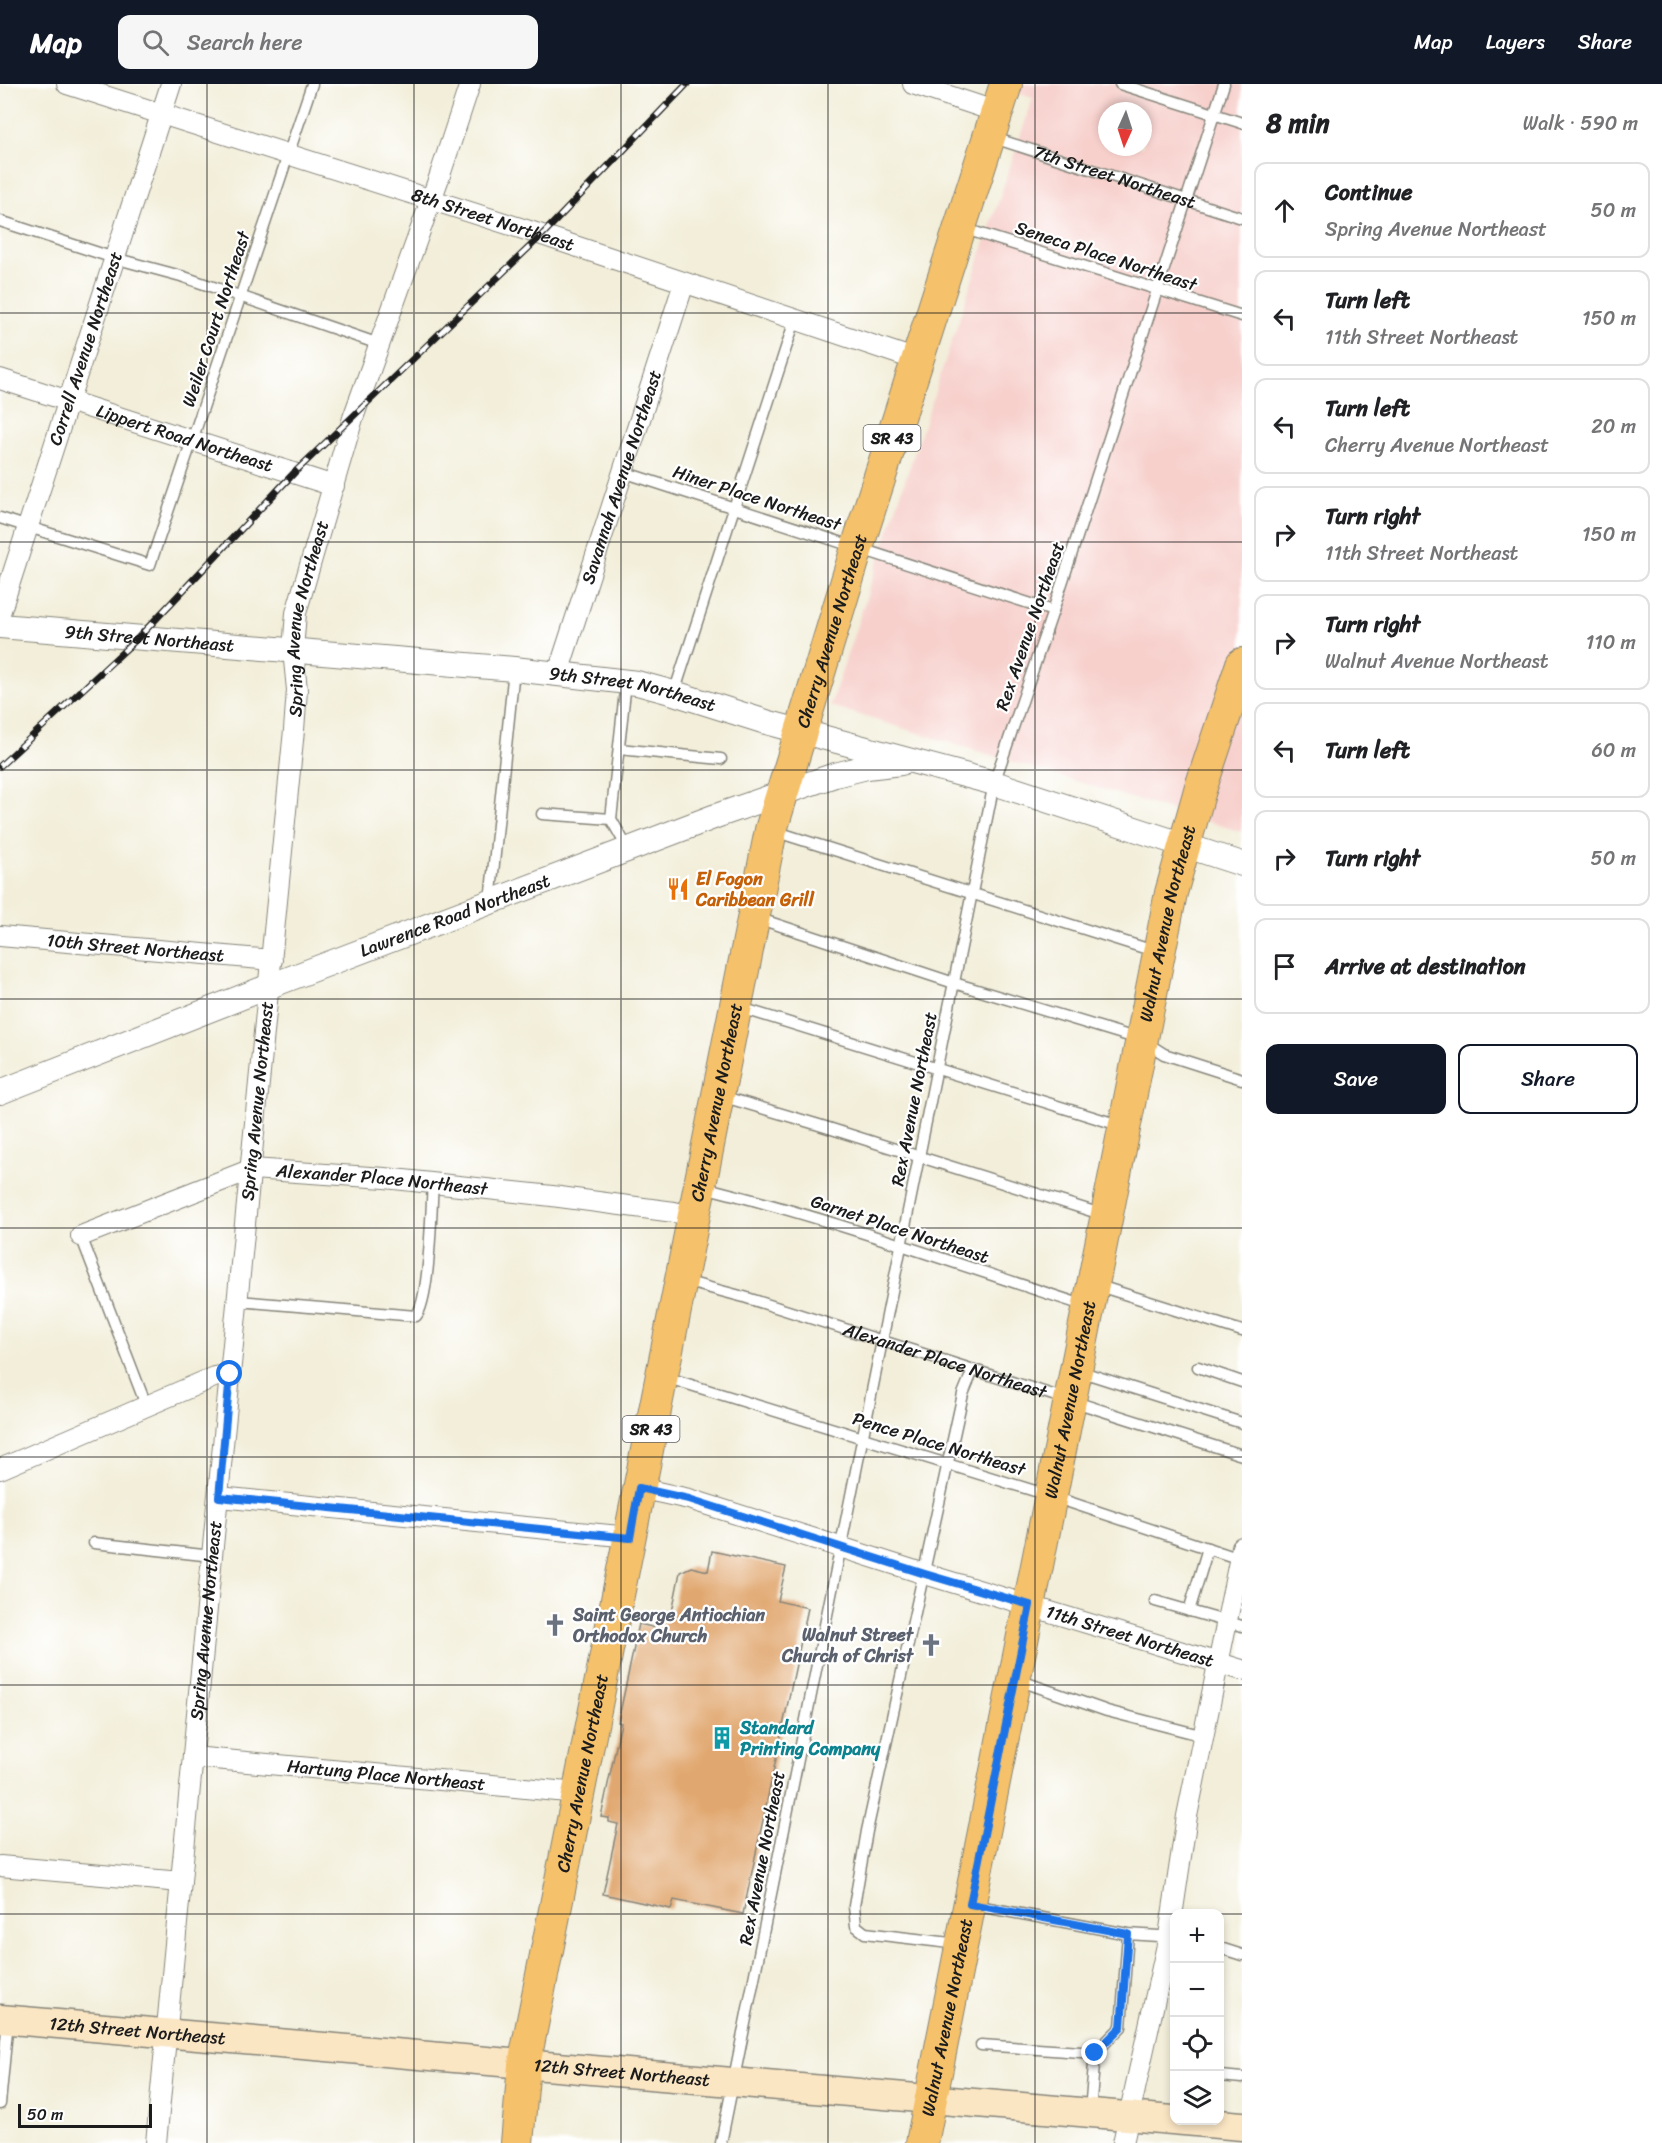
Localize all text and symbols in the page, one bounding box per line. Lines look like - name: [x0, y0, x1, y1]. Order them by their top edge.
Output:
- search box: [118, 15, 538, 69]
- text: Map: [30, 18, 82, 67]
- text: Search here: [187, 23, 303, 62]
- text: Map: [1414, 23, 1453, 61]
- text: Layers: [1486, 23, 1545, 61]
- text: Share: [1578, 23, 1632, 61]
- icon: search: [139, 26, 172, 59]
- text: 8 min: [1266, 100, 1330, 146]
- north arrow: [1098, 102, 1152, 156]
- text: Walk · 590 m: [1523, 106, 1638, 141]
- street label: 7th Street Northeast: [1029, 136, 1200, 218]
- text: Continue: [1325, 173, 1413, 212]
- street label: 8th Street Northeast: [407, 178, 579, 261]
- text: 50 m: [1591, 193, 1636, 228]
- icon: ahead: [1268, 194, 1301, 227]
- street label: Seneca Place Northeast: [1011, 211, 1202, 301]
- text: Spring Avenue Northeast: [1325, 212, 1547, 247]
- street label: Weiler Court Northeast: [172, 226, 260, 411]
- street label: Correll Avenue Northeast: [39, 247, 132, 450]
- text: Turn left: [1325, 281, 1410, 320]
- text: 150 m: [1582, 301, 1636, 336]
- icon: left: [1268, 302, 1301, 335]
- text: 11th Street Northeast: [1325, 320, 1518, 355]
- street label: Savannah Avenue Northeast: [572, 366, 671, 588]
- text: Turn left: [1325, 389, 1410, 428]
- street label: Lippert Road Northeast: [92, 395, 277, 482]
- text: 20 m: [1591, 409, 1636, 444]
- icon: left: [1268, 410, 1301, 443]
- road number: SR 43: [864, 425, 920, 451]
- text: Cherry Avenue Northeast: [1325, 428, 1549, 463]
- street label: Hiner Place Northeast: [669, 456, 846, 541]
- text: Turn right: [1325, 497, 1420, 536]
- street label: Spring Avenue Northeast: [277, 516, 338, 718]
- text: 150 m: [1582, 517, 1636, 552]
- icon: right: [1268, 518, 1301, 551]
- street label: Cherry Avenue Northeast: [787, 529, 877, 732]
- text: 11th Street Northeast: [1325, 536, 1518, 571]
- street label: Rex Avenue Northeast: [986, 537, 1074, 715]
- text: Turn right: [1325, 605, 1420, 644]
- street label: 9th Street Northeast: [64, 615, 236, 662]
- text: 110 m: [1586, 625, 1636, 660]
- icon: right: [1268, 626, 1301, 659]
- text: Walnut Avenue Northeast: [1325, 644, 1548, 679]
- street label: 9th Street Northeast: [547, 657, 720, 721]
- text: Turn left: [1325, 731, 1410, 770]
- text: 60 m: [1591, 733, 1636, 768]
- icon: left: [1268, 734, 1301, 767]
- street label: Walnut Avenue Northeast: [1130, 821, 1205, 1025]
- text: Turn right: [1325, 839, 1420, 878]
- text: 50 m: [1591, 841, 1636, 876]
- icon: right: [1268, 842, 1301, 875]
- place label: El Fogon Caribbean Grill: [695, 863, 815, 916]
- street label: Lawrence Road Northeast: [355, 865, 555, 966]
- restaurant icon: El Fogon Caribbean Grill: [665, 876, 691, 902]
- street label: 10th Street Northeast: [45, 924, 226, 972]
- text: Arrive at destination: [1325, 947, 1526, 986]
- icon: arrive: [1268, 950, 1301, 983]
- street label: Spring Avenue Northeast: [231, 1000, 283, 1202]
- street label: Cherry Avenue Northeast: [681, 1000, 752, 1204]
- street label: Rex Avenue Northeast: [881, 1009, 947, 1189]
- button: Save: [1266, 1044, 1446, 1114]
- button: Share: [1458, 1044, 1638, 1114]
- street label: Alexander Place Northeast: [274, 1155, 490, 1205]
- street label: Garnet Place Northeast: [807, 1185, 993, 1273]
- street label: Walnut Avenue Northeast: [1035, 1298, 1105, 1501]
- street label: Alexander Place Northeast: [838, 1313, 1052, 1408]
- route start: [216, 1360, 242, 1386]
- street label: Pence Place Northeast: [848, 1402, 1030, 1486]
- road number: SR 43: [622, 1416, 680, 1442]
- street label: Spring Avenue Northeast: [180, 1519, 231, 1721]
- street label: 11th Street Northeast: [1042, 1596, 1218, 1677]
- place label: Saint George Antiochian Orthodox Church: [572, 1599, 765, 1652]
- church icon: Saint George Antiochian Orthodox Church: [542, 1612, 568, 1638]
- place label: Walnut Street Church of Christ: [781, 1619, 915, 1672]
- church icon: Walnut Street Church of Christ: [918, 1632, 944, 1658]
- street label: Cherry Avenue Northeast: [547, 1671, 618, 1875]
- place label: Standard Printing Company: [739, 1712, 881, 1765]
- building icon: Standard Printing Company: [709, 1725, 735, 1751]
- street label: Hartung Place Northeast: [286, 1750, 487, 1800]
- street label: Rex Avenue Northeast: [729, 1768, 795, 1948]
- map controls: [1170, 1909, 1224, 2125]
- button: +: [1170, 1909, 1224, 1963]
- street label: Walnut Avenue Northeast: [912, 1916, 982, 2119]
- button: −: [1170, 1963, 1224, 2017]
- street label: 12th Street Northeast: [48, 2007, 227, 2054]
- button: locate: [1170, 2017, 1224, 2071]
- route end: [1081, 2039, 1107, 2065]
- street label: 12th Street Northeast: [532, 2049, 711, 2096]
- button: layers: [1170, 2071, 1224, 2125]
- text: 50 m: [27, 2100, 63, 2129]
- scale bar: [18, 2101, 152, 2128]

